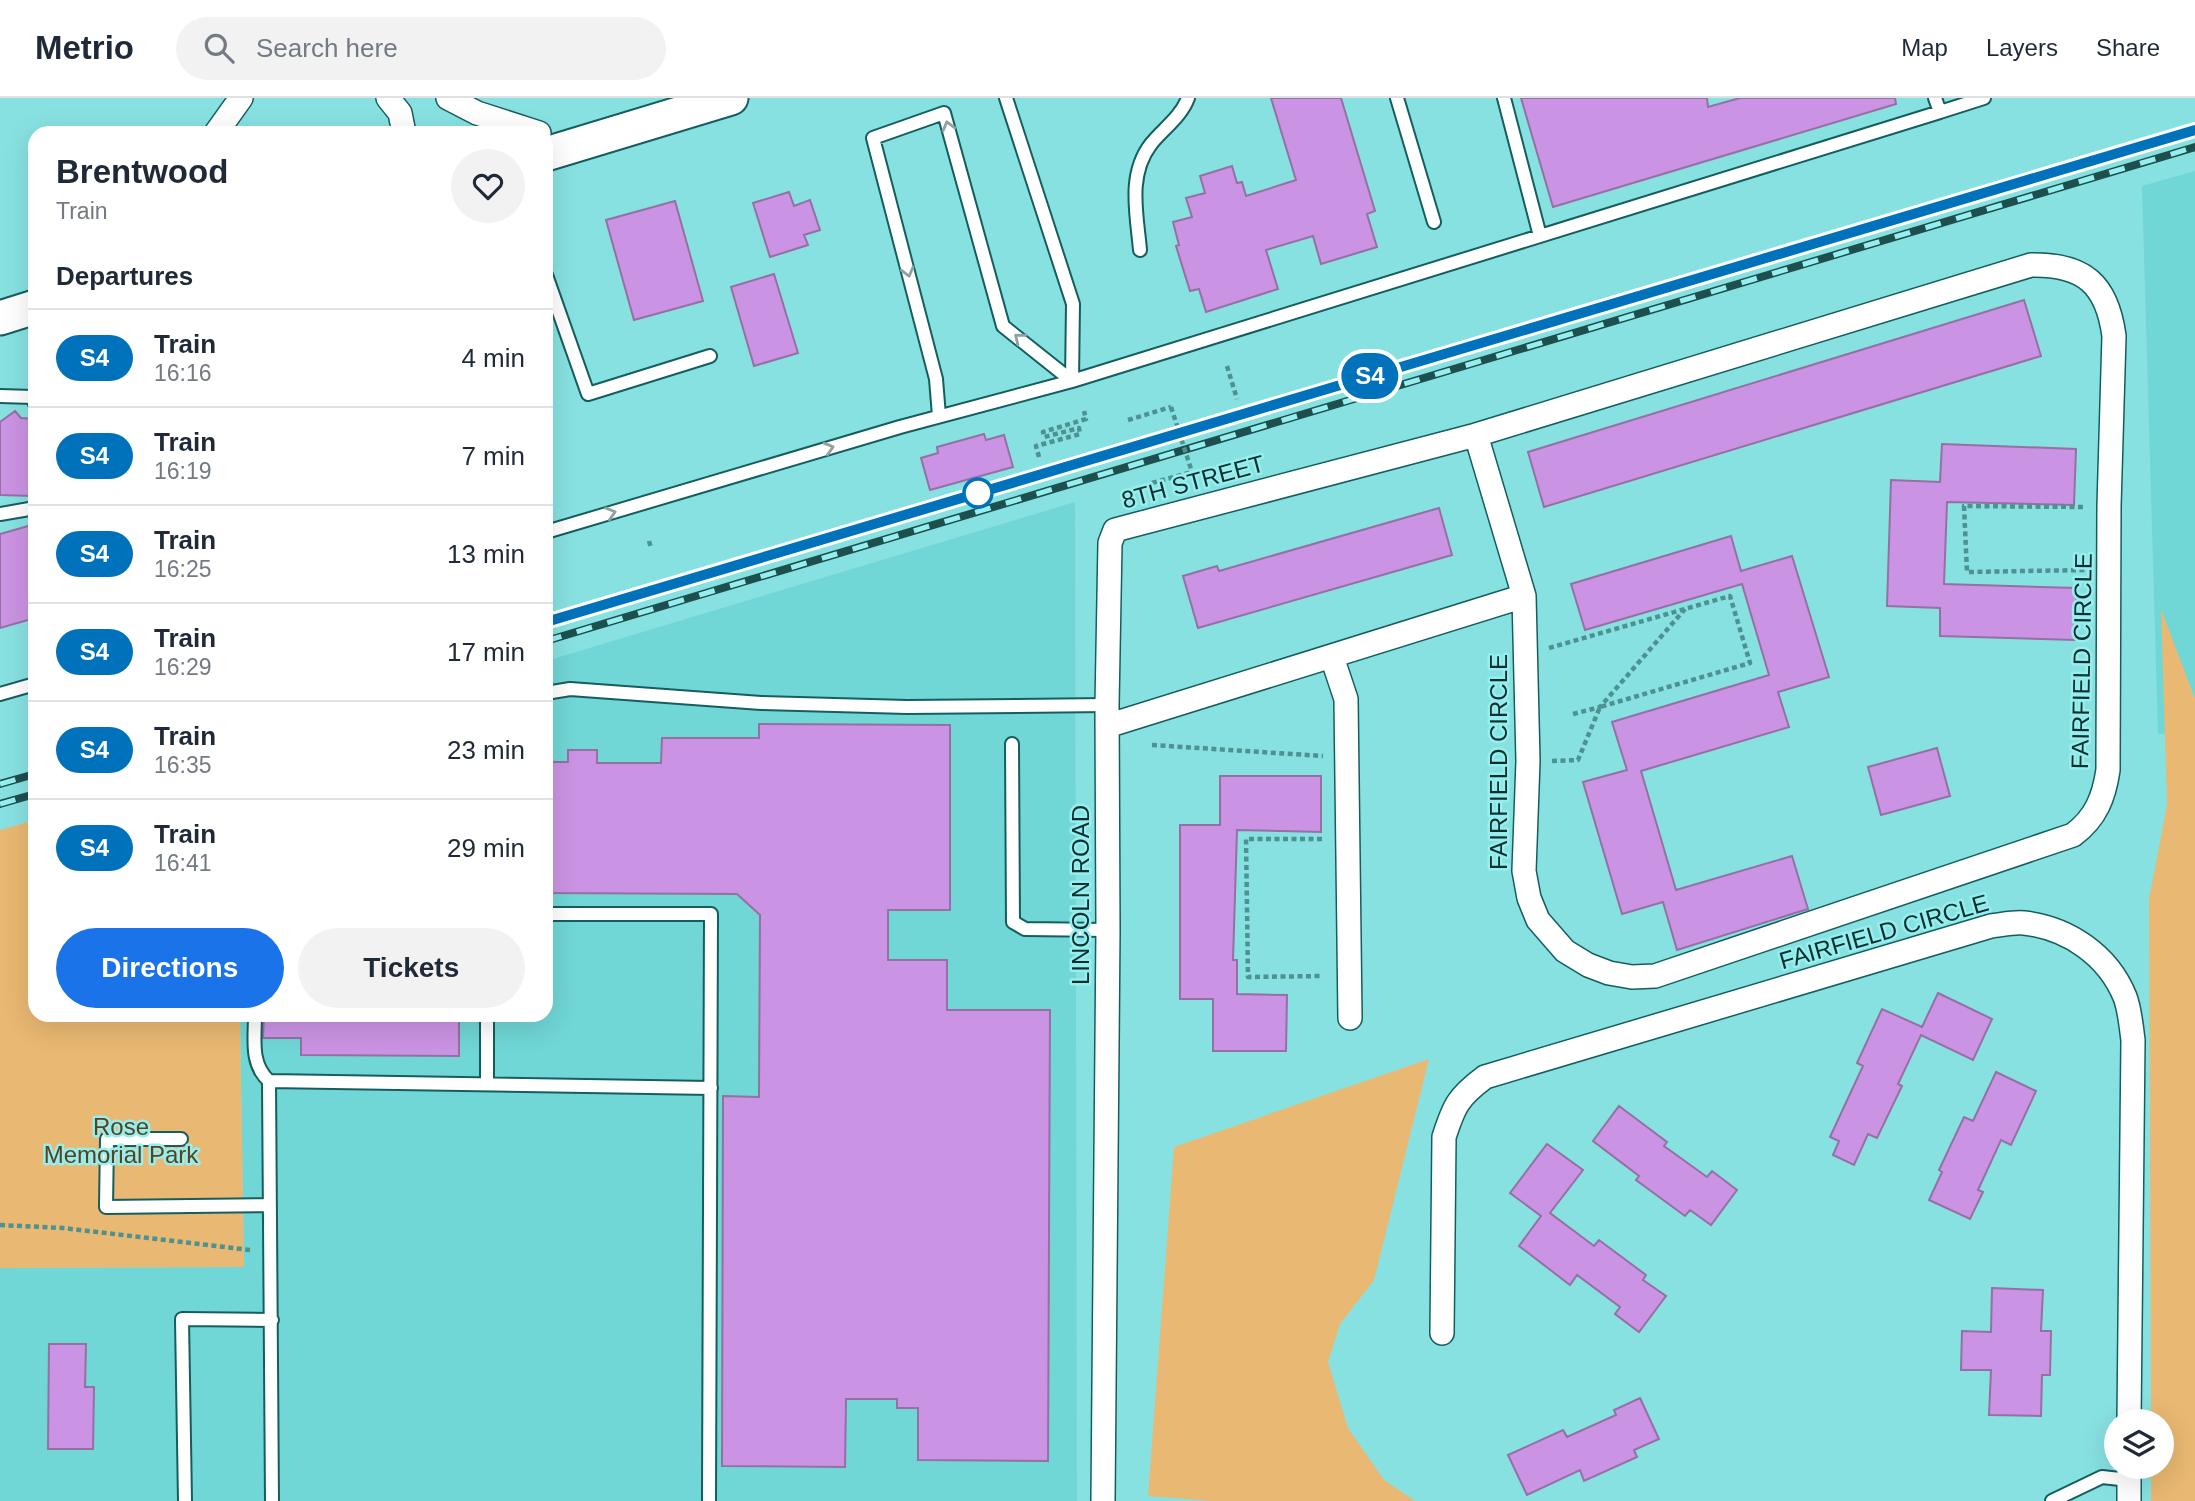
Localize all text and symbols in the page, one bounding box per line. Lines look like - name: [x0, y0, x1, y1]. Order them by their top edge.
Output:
- search box: [176, 17, 666, 80]
- text: Metrio: [35, 29, 134, 66]
- icon: search: [200, 29, 238, 67]
- text: Search here: [256, 33, 398, 63]
- text: Map: [1901, 34, 1948, 61]
- text: Layers: [1986, 34, 2058, 61]
- text: Share: [2096, 34, 2160, 61]
- one-way arrow: [942, 120, 956, 132]
- button: heart: [451, 149, 525, 223]
- text: Brentwood: [56, 153, 228, 190]
- text: Train: [56, 198, 108, 224]
- text: Departures: [56, 261, 193, 291]
- one-way arrow: [900, 266, 914, 278]
- text: Train: [154, 329, 216, 359]
- one-way arrow: [1014, 334, 1026, 347]
- text: 4 min: [461, 343, 525, 373]
- text: S4: [80, 344, 109, 371]
- line badge: S4: [1338, 353, 1402, 399]
- text: 16:16: [154, 360, 212, 386]
- text: S4: [1355, 362, 1385, 389]
- text: Train: [154, 427, 216, 457]
- text: 7 min: [461, 441, 525, 471]
- one-way arrow: [823, 441, 835, 456]
- text: S4: [80, 442, 109, 469]
- street label: 8TH STREET: [1119, 449, 1268, 514]
- text: 16:19: [154, 458, 212, 484]
- unlabelled marker: [963, 478, 993, 508]
- one-way arrow: [605, 506, 617, 521]
- text: Train: [154, 525, 216, 555]
- text: 13 min: [447, 539, 525, 569]
- text: S4: [80, 540, 109, 567]
- street label: FAIRFIELD CIRCLE: [2066, 553, 2097, 769]
- text: 16:25: [154, 556, 212, 582]
- text: Train: [154, 623, 216, 653]
- text: 17 min: [447, 637, 525, 667]
- text: S4: [80, 638, 109, 665]
- text: 16:29: [154, 654, 212, 680]
- street label: FAIRFIELD CIRCLE: [1485, 654, 1512, 870]
- text: Train: [154, 721, 216, 751]
- text: 23 min: [447, 735, 525, 765]
- text: S4: [80, 736, 109, 763]
- text: 16:35: [154, 752, 212, 778]
- street label: LINCOLN ROAD: [1067, 805, 1094, 985]
- text: Train: [154, 819, 216, 849]
- text: 29 min: [447, 833, 525, 863]
- text: S4: [80, 834, 109, 861]
- text: 16:41: [154, 850, 212, 876]
- street label: FAIRFIELD CIRCLE: [1776, 889, 1991, 974]
- button: Directions: [56, 928, 284, 1008]
- button: Tickets: [298, 928, 525, 1008]
- park label: Rose Memorial Park: [44, 1113, 199, 1168]
- map controls: [2104, 1409, 2174, 1479]
- button: layers: [2104, 1409, 2174, 1479]

